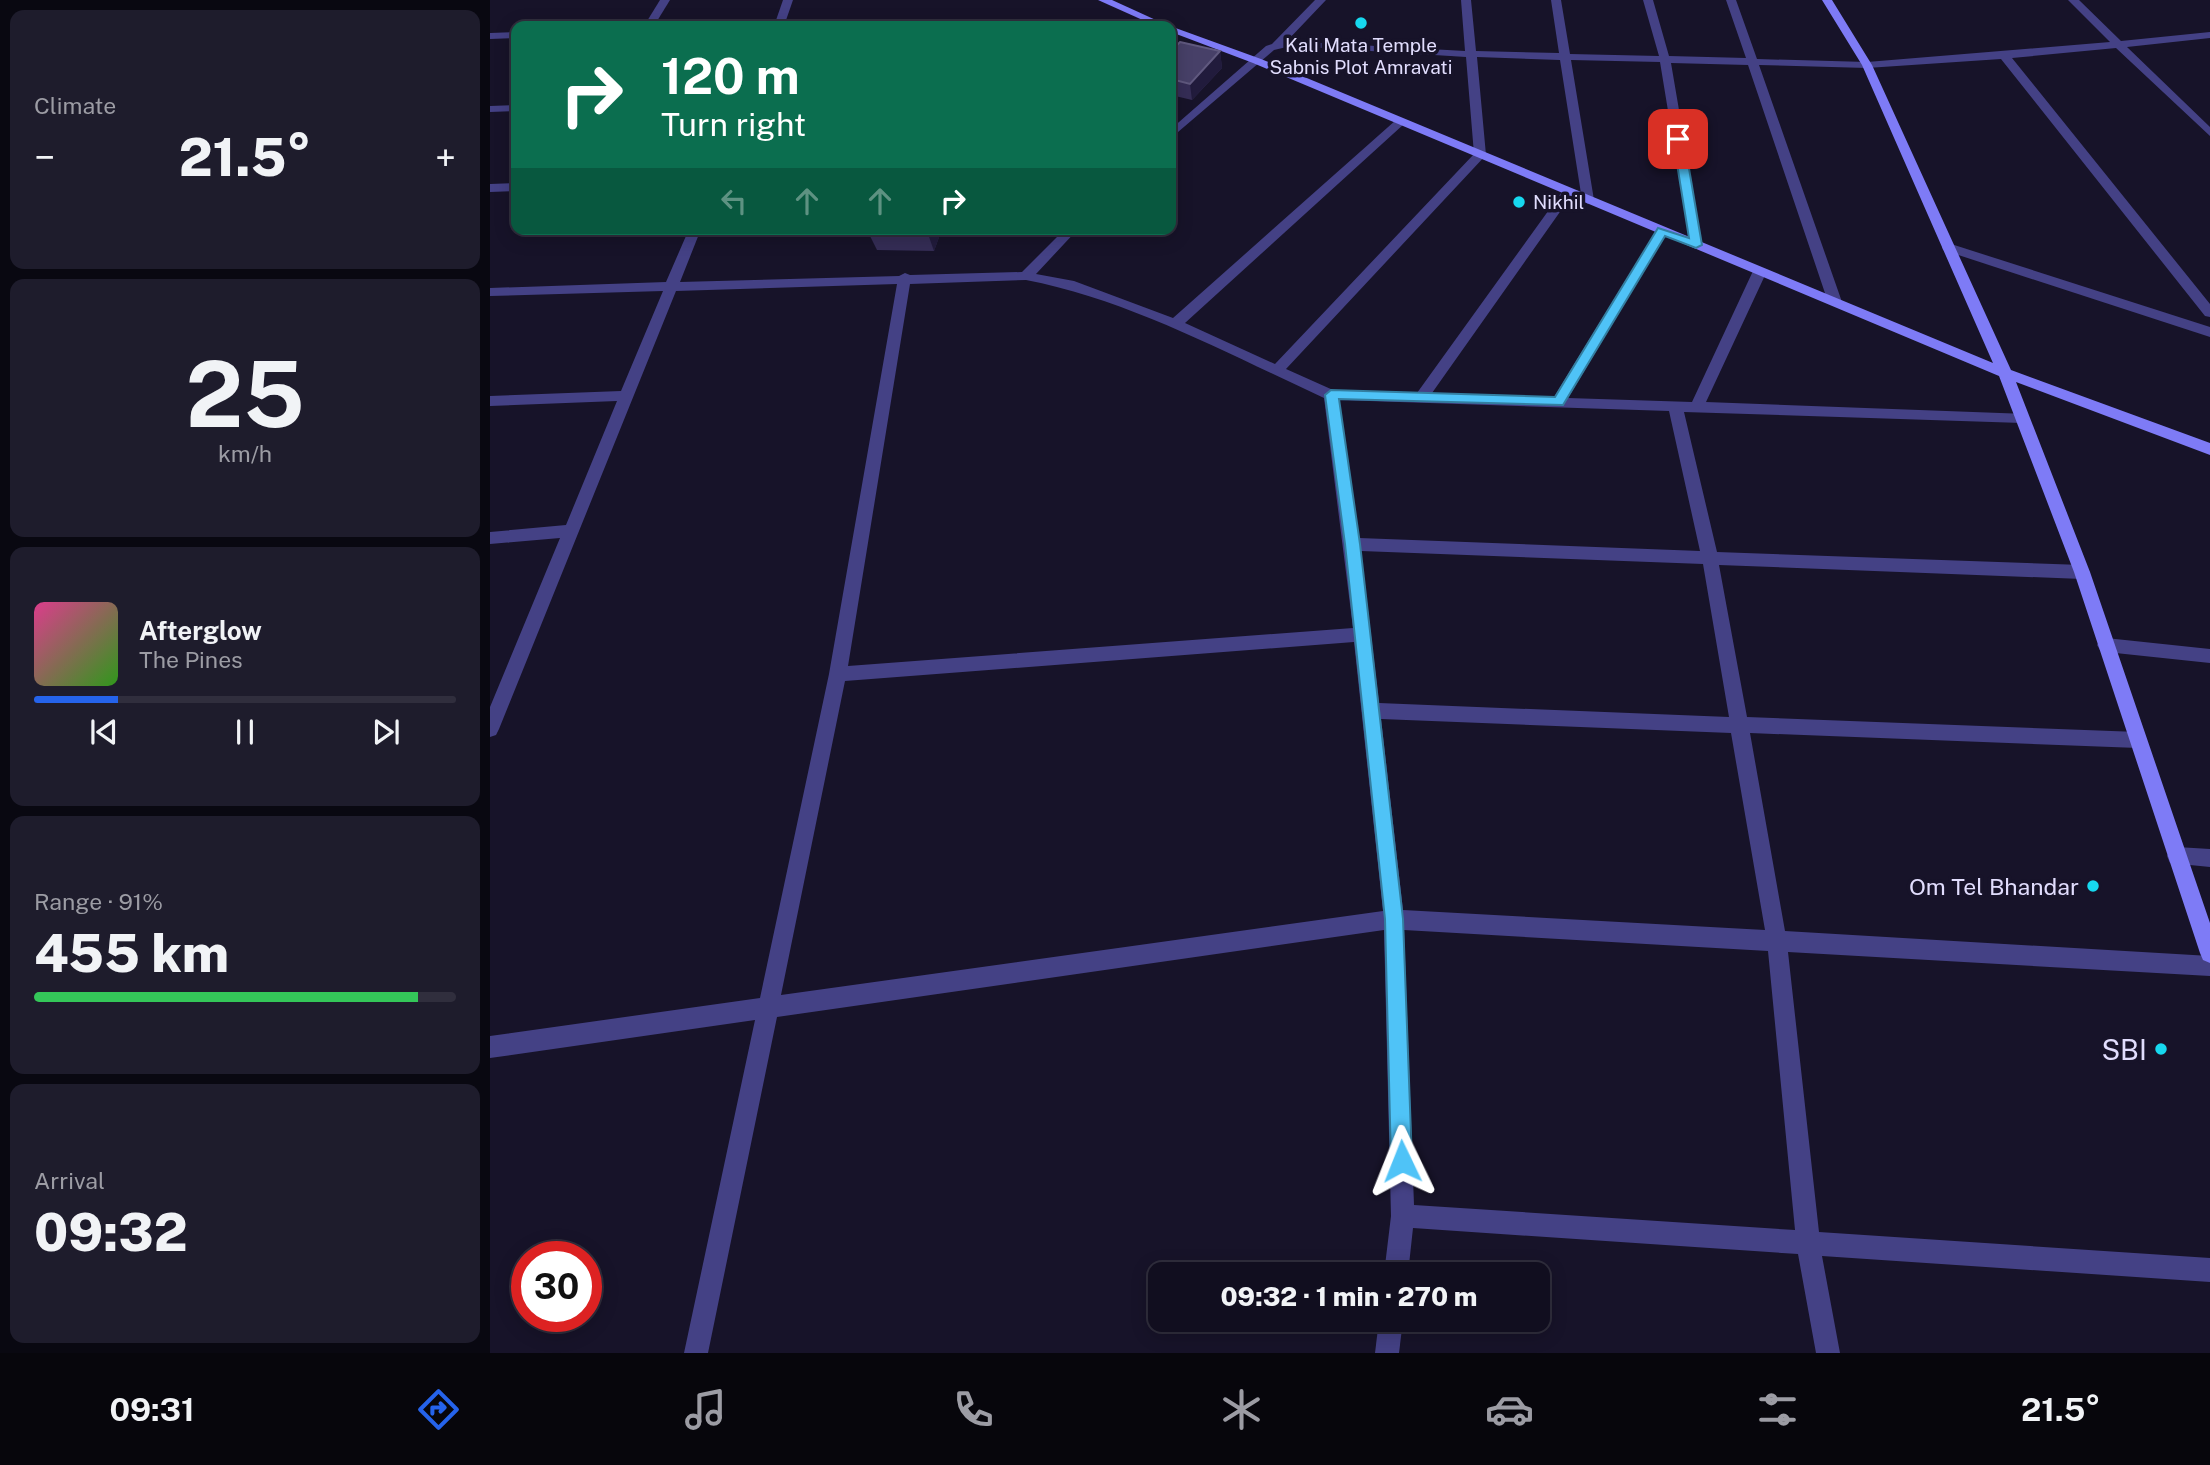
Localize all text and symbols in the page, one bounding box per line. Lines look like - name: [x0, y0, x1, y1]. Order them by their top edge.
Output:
- marker: Kali Mata Temple Sabnis Plot Amravati: [1353, 15, 1369, 31]
- place label: Kali Mata Temple Sabnis Plot Amravati: [1270, 34, 1452, 78]
- text: 120 m: [661, 47, 800, 105]
- icon: right: [546, 49, 637, 140]
- text: Climate: [34, 92, 116, 119]
- text: Turn right: [661, 106, 806, 143]
- pin: [1648, 109, 1708, 169]
- icon: arrive: [1659, 120, 1697, 158]
- text: 21.5°: [179, 127, 311, 188]
- text: −: [34, 135, 55, 180]
- text: +: [435, 135, 456, 180]
- icon: left: [715, 182, 753, 220]
- icon: ahead: [788, 182, 826, 220]
- icon: ahead: [861, 182, 899, 220]
- icon: right: [934, 182, 972, 220]
- place label: Nikhil: [1533, 191, 1584, 213]
- marker: Nikhil: [1511, 194, 1527, 210]
- text: 25: [185, 341, 305, 447]
- text: km/h: [218, 440, 272, 467]
- text: Afterglow: [139, 615, 262, 646]
- text: The Pines: [139, 646, 243, 673]
- icon: previous: [85, 713, 123, 751]
- icon: pause: [226, 713, 264, 751]
- icon: next: [367, 713, 405, 751]
- place label: Om Tel Bhandar: [1909, 873, 2079, 900]
- marker: Om Tel Bhandar: [2085, 878, 2101, 894]
- text: Range · 91%: [34, 888, 163, 915]
- text: 455 km: [34, 923, 229, 984]
- place label: SBI: [2101, 1033, 2147, 1066]
- marker: SBI: [2153, 1041, 2169, 1057]
- position arrow: [1365, 1124, 1439, 1198]
- text: Arrival: [34, 1167, 105, 1194]
- text: 09:32: [34, 1202, 188, 1263]
- speed limit sign: 30: [511, 1241, 602, 1332]
- text: 09:32 · 1 min · 270 m: [1220, 1281, 1478, 1312]
- icon: directions: [414, 1385, 463, 1434]
- icon: music: [681, 1385, 730, 1434]
- icon: phone: [949, 1385, 998, 1434]
- icon: climate: [1217, 1385, 1266, 1434]
- icon: car: [1485, 1385, 1534, 1434]
- icon: filters: [1753, 1385, 1802, 1434]
- text: 09:31: [109, 1391, 195, 1428]
- text: 21.5°: [2021, 1391, 2100, 1428]

